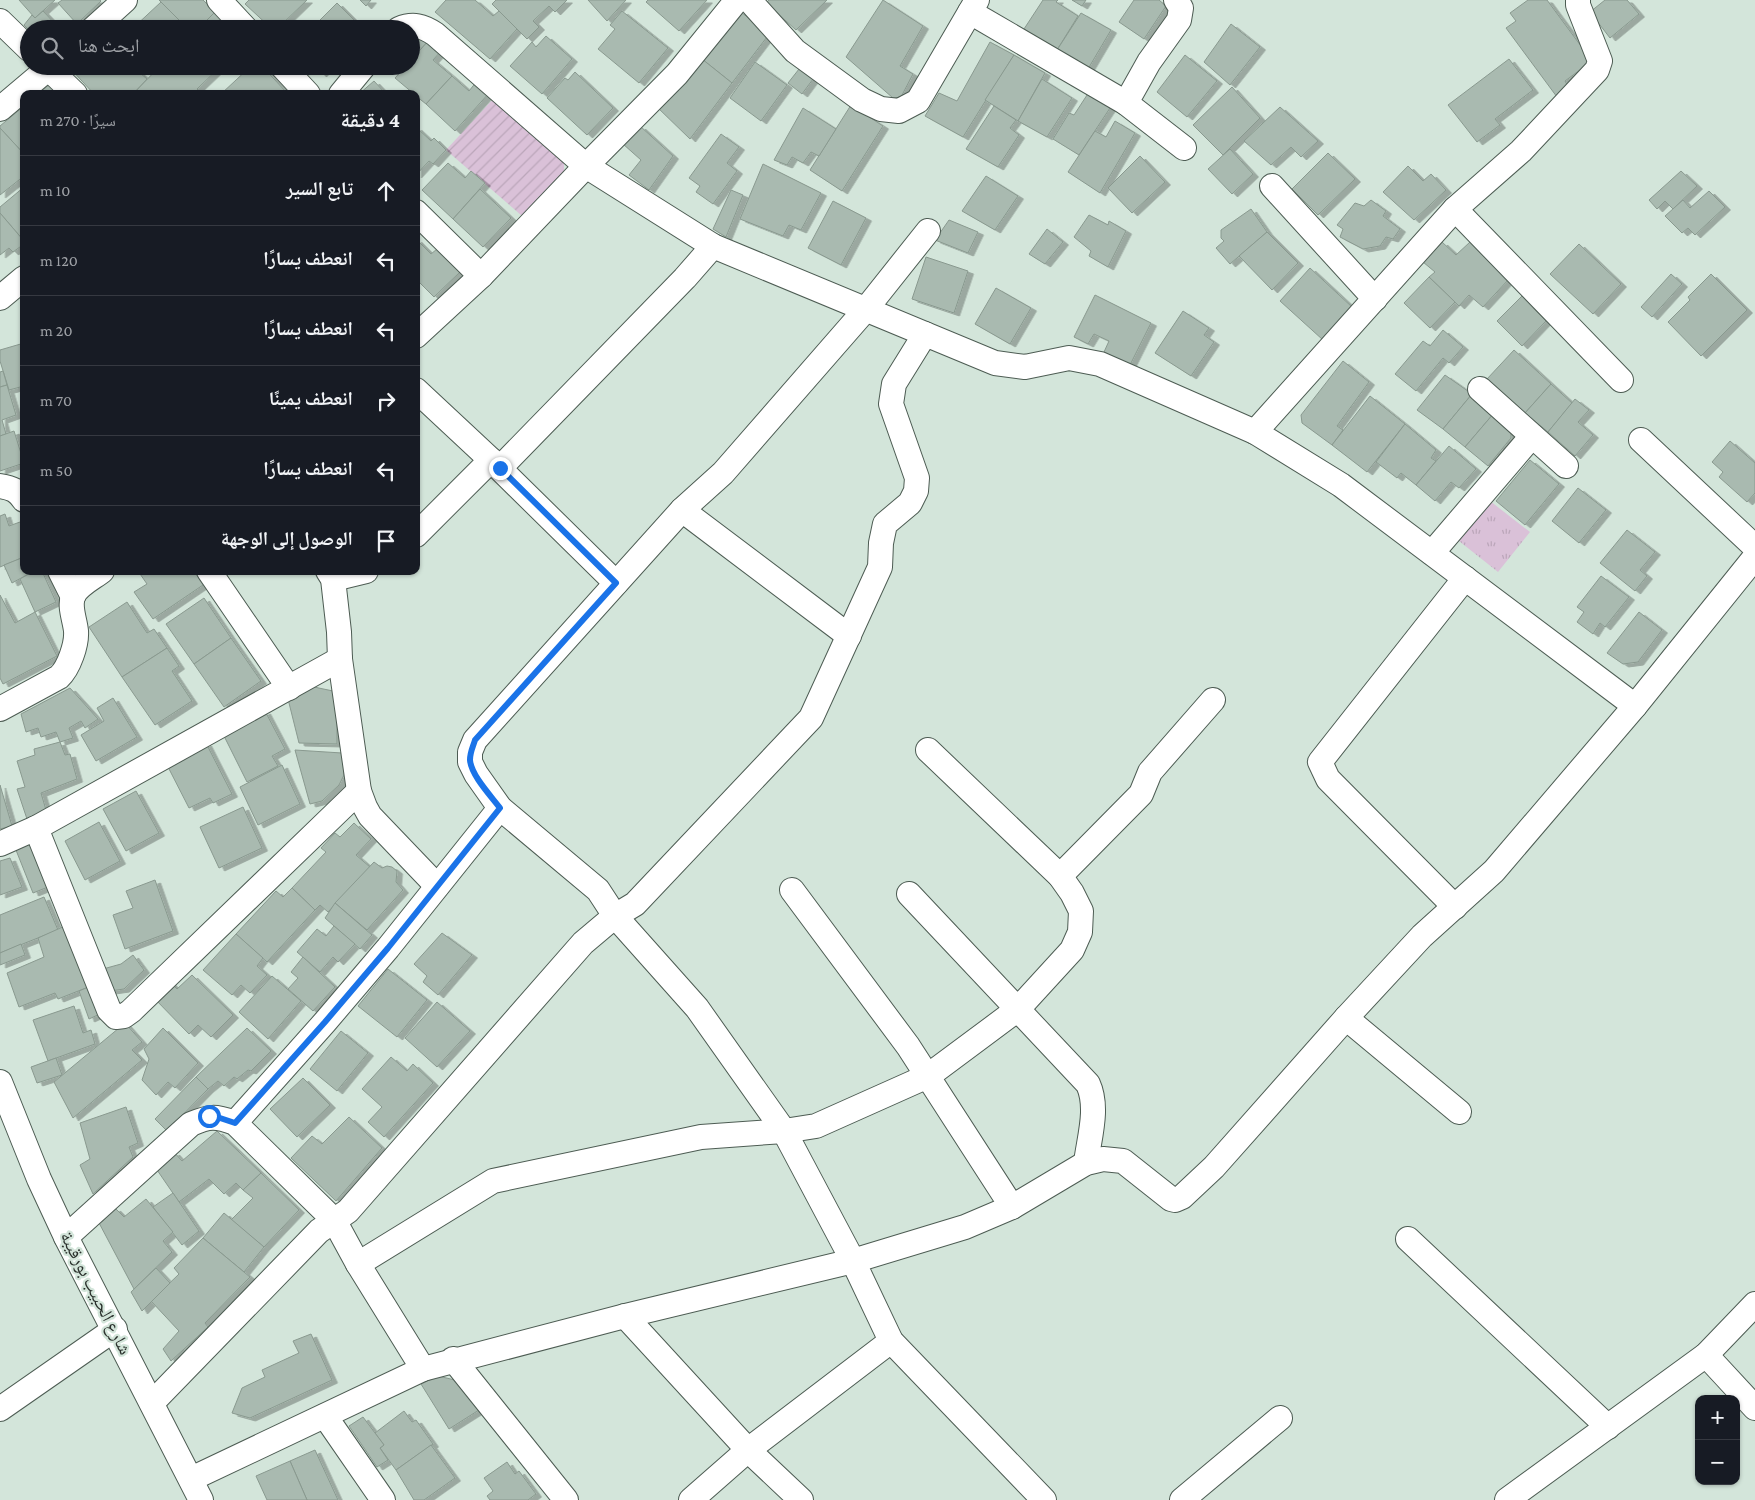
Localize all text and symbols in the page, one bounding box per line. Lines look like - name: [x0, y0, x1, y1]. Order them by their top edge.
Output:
- search box: [20, 20, 420, 75]
- icon: search: [38, 34, 66, 62]
- text: ابحث هنا: [78, 35, 140, 56]
- text: 4 دقيقة: [341, 108, 400, 132]
- text: سيرًا · 270 m: [40, 112, 116, 129]
- icon: ahead: [372, 177, 400, 205]
- text: تابع السير: [286, 178, 353, 199]
- text: 10 m: [40, 182, 70, 199]
- icon: left: [372, 247, 400, 275]
- text: انعطف يسارًا: [263, 248, 353, 269]
- text: 120 m: [40, 252, 78, 269]
- icon: left: [372, 317, 400, 345]
- text: انعطف يسارًا: [263, 318, 353, 339]
- text: 20 m: [40, 322, 73, 339]
- icon: right: [372, 387, 400, 415]
- text: انعطف يمينًا: [269, 388, 353, 409]
- text: 70 m: [40, 392, 72, 409]
- icon: left: [372, 457, 400, 485]
- route end: [489, 457, 512, 480]
- text: انعطف يسارًا: [263, 458, 353, 479]
- text: 50 m: [40, 462, 72, 479]
- icon: arrive: [372, 527, 400, 555]
- text: الوصول إلى الوجهة: [221, 528, 353, 549]
- route start: [198, 1105, 221, 1128]
- street label: شارع الحبيب بورقيبة: [55, 1228, 136, 1358]
- map controls: [1695, 1395, 1740, 1485]
- button: +: [1695, 1395, 1740, 1440]
- button: −: [1695, 1440, 1740, 1485]

